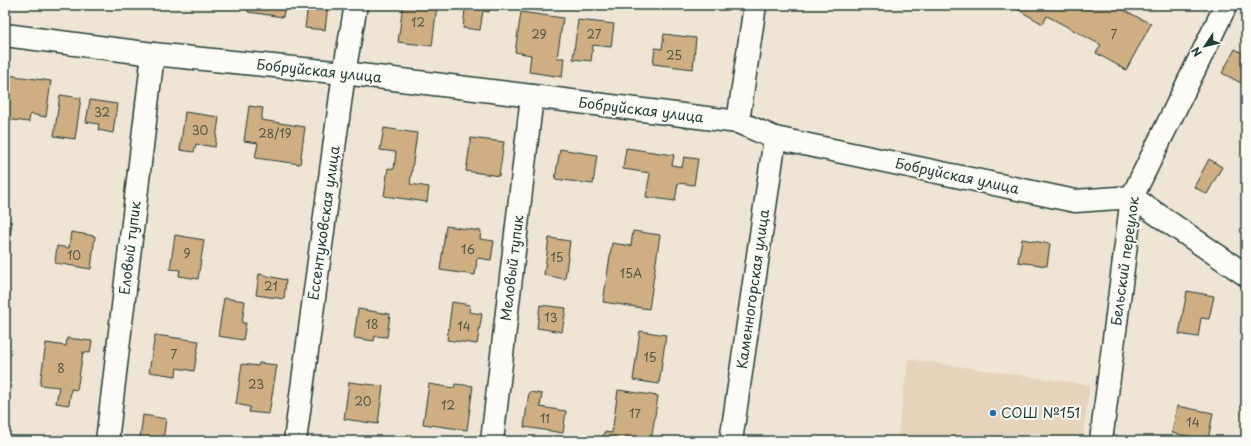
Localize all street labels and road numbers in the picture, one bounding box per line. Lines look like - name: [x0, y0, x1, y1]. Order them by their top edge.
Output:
- street label: Бобруйская улица: [255, 53, 383, 88]
- street label: Бобруйская улица: [577, 91, 705, 128]
- street label: Ессентуковская улица: [302, 144, 345, 302]
- street label: Бобруйская улица: [893, 152, 1021, 199]
- street label: Бельский переулок: [1105, 194, 1144, 327]
- street label: Еловый тупик: [113, 199, 146, 296]
- street label: Каменногорская улица: [731, 208, 774, 370]
- street label: Меловый тупик: [495, 213, 528, 322]

